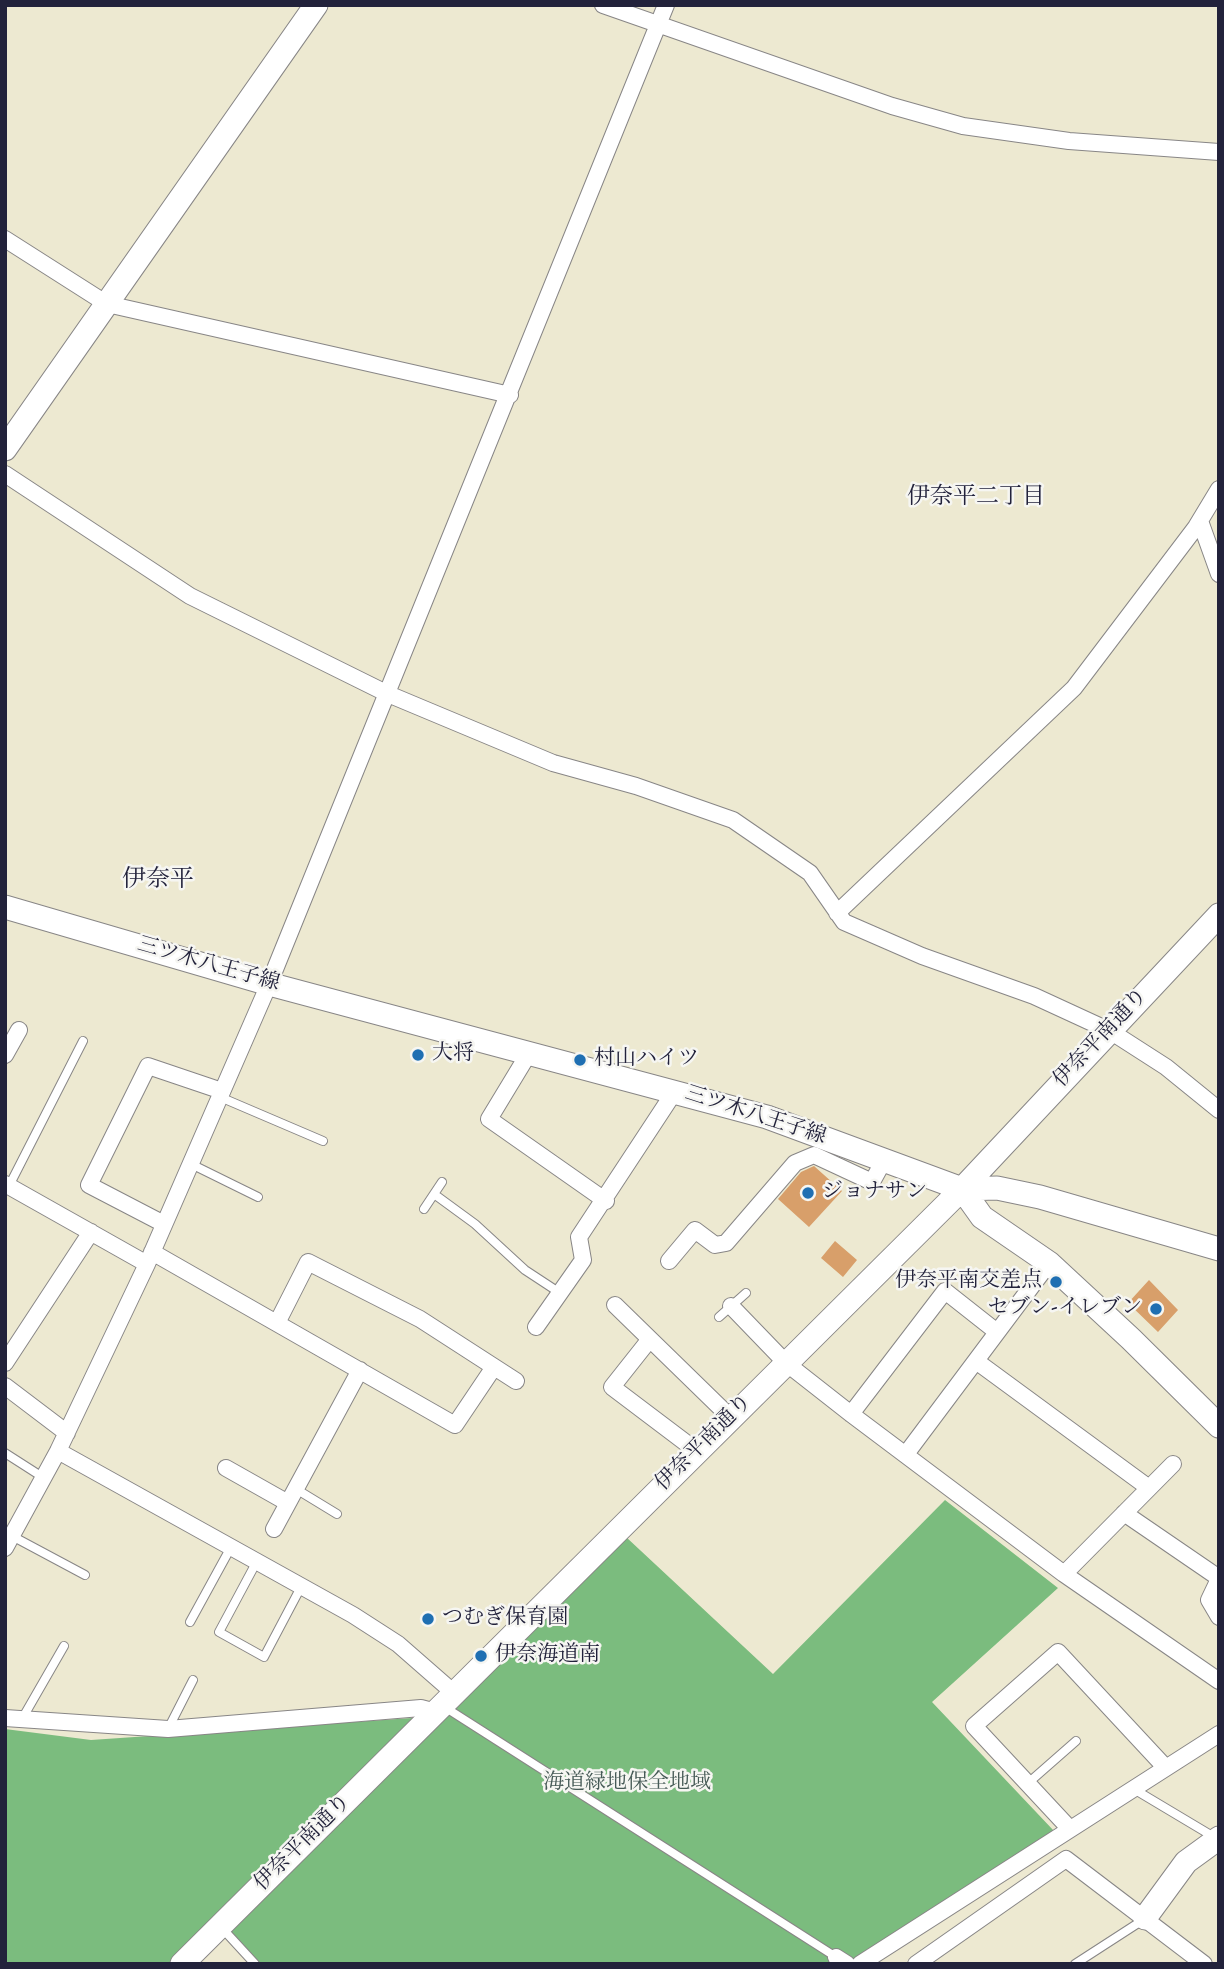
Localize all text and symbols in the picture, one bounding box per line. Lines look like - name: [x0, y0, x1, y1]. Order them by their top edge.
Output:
- district label: 伊奈平二丁目: [907, 485, 1045, 513]
- district label: 伊奈平: [122, 868, 194, 896]
- street label: 三ツ木八王子線: [134, 934, 282, 998]
- street label: 伊奈平南通り: [1050, 984, 1154, 1094]
- place label: 大将: [432, 1042, 474, 1068]
- marker: 大将: [410, 1047, 426, 1063]
- place label: 村山ハイツ: [594, 1047, 699, 1073]
- marker: 村山ハイツ: [572, 1052, 588, 1068]
- street label: 三ツ木八王子線: [681, 1082, 829, 1152]
- place label: ジョナサン: [822, 1180, 927, 1206]
- marker: ジョナサン: [800, 1185, 816, 1201]
- place label: 伊奈平南交差点: [895, 1269, 1042, 1295]
- marker: 伊奈平南交差点: [1048, 1274, 1064, 1290]
- place label: セブン-イレブン: [988, 1296, 1142, 1322]
- marker: セブン-イレブン: [1148, 1301, 1164, 1317]
- street label: 伊奈平南通り: [652, 1391, 758, 1497]
- place label: つむぎ保育園: [442, 1606, 568, 1632]
- marker: つむぎ保育園: [420, 1611, 436, 1627]
- place label: 伊奈海道南: [495, 1643, 600, 1669]
- marker: 伊奈海道南: [473, 1648, 489, 1664]
- park label: 海道緑地保全地域: [543, 1771, 711, 1797]
- street label: 伊奈平南通り: [251, 1791, 357, 1897]

